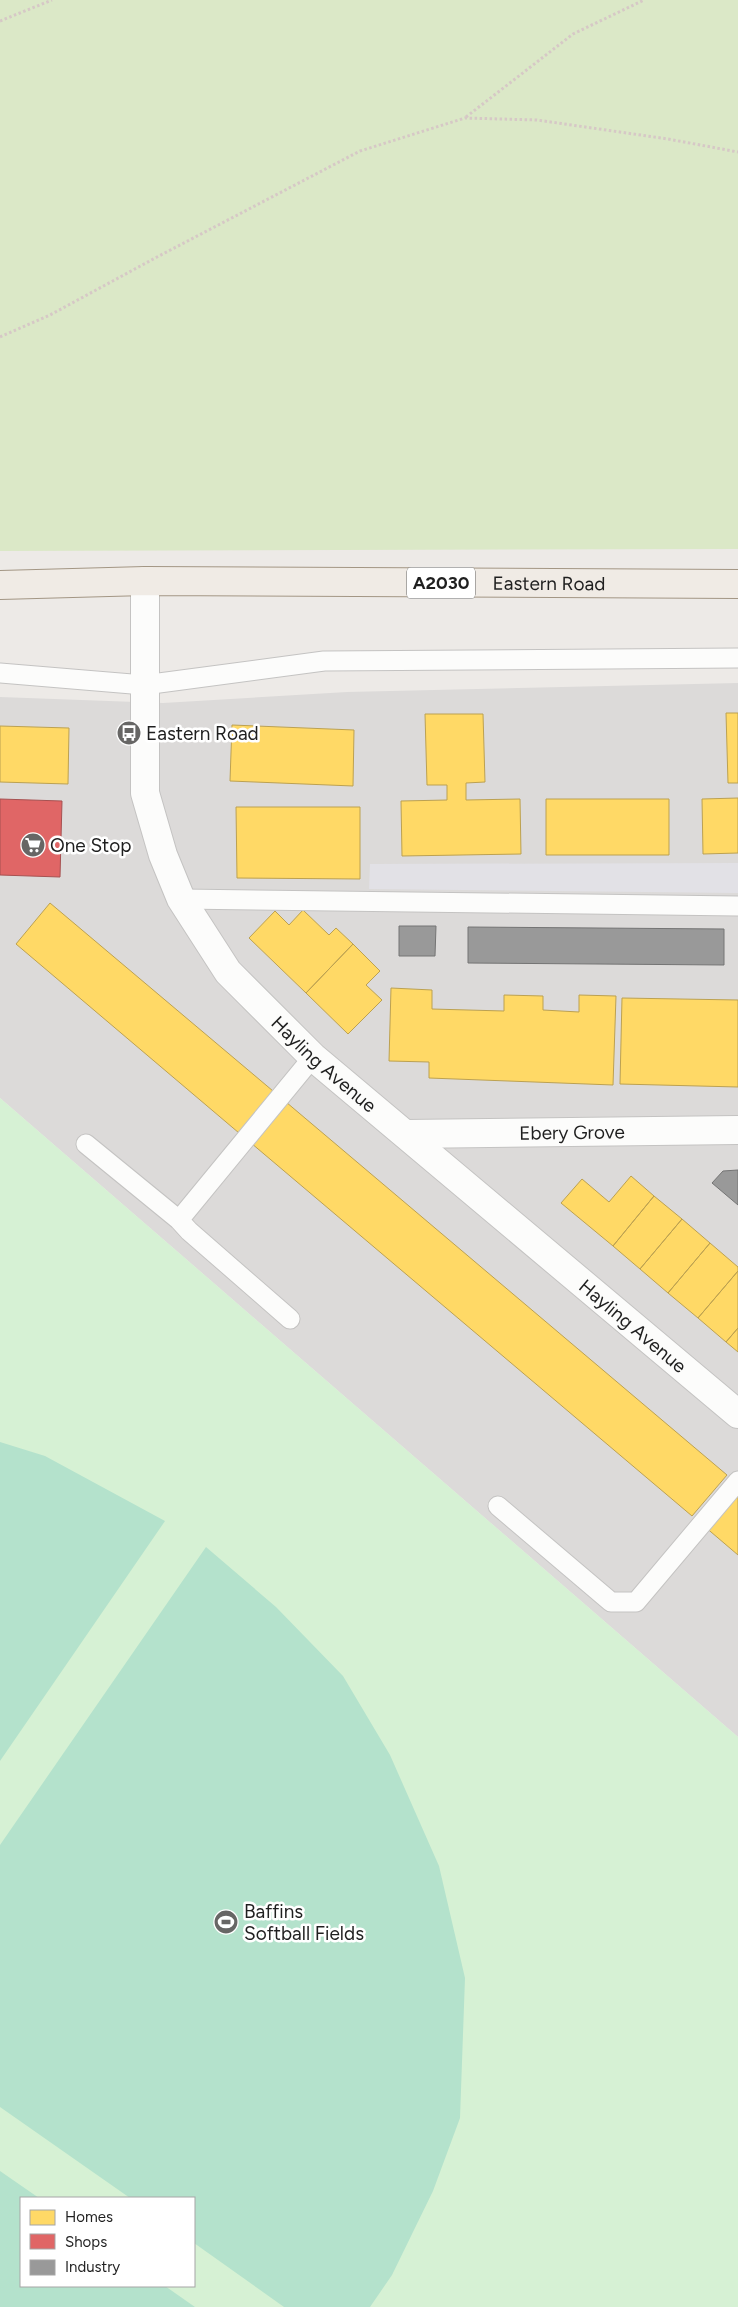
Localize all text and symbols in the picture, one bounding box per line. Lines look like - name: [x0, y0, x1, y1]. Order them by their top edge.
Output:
- road number: A2030: [407, 568, 475, 598]
- street label: Eastern Road: [492, 572, 605, 595]
- bus stop icon: Eastern Road: [116, 720, 142, 746]
- place label: Eastern Road: [146, 722, 259, 745]
- supermarket icon: One Stop: [20, 832, 46, 858]
- place label: One Stop: [50, 834, 131, 857]
- street label: Hayling Avenue: [267, 1011, 381, 1117]
- street label: Ebery Grove: [519, 1120, 625, 1145]
- street label: Hayling Avenue: [574, 1275, 691, 1378]
- place label: Baffins Softball Fields: [244, 1900, 364, 1945]
- sports icon: Baffins Softball Fields: [213, 1909, 239, 1935]
- legend: [20, 2197, 195, 2287]
- text: Homes: [65, 2208, 113, 2226]
- text: Shops: [65, 2233, 107, 2251]
- text: Industry: [65, 2258, 120, 2276]

